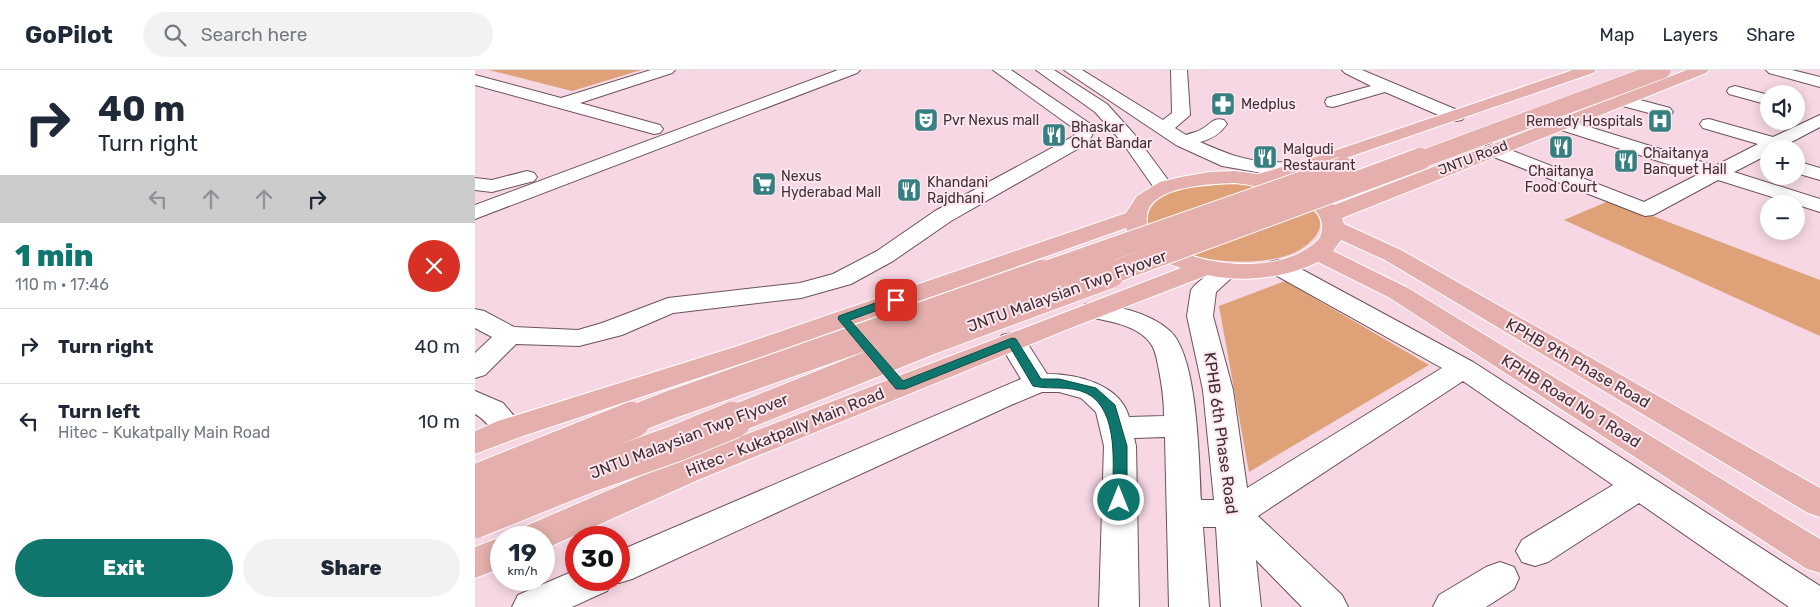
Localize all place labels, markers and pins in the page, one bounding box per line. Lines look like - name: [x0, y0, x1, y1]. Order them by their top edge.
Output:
- pharmacy icon: Medplus: [1210, 91, 1236, 117]
- place label: Medplus: [1241, 96, 1296, 113]
- theatre icon: Pvr Nexus mall: [913, 107, 939, 133]
- hospital icon: Remedy Hospitals: [1647, 108, 1673, 134]
- place label: Pvr Nexus mall: [943, 112, 1039, 129]
- place label: Remedy Hospitals: [1526, 113, 1643, 130]
- place label: Bhaskar Chat Bandar: [1071, 119, 1153, 152]
- restaurant icon: Bhaskar Chat Bandar: [1041, 122, 1067, 148]
- restaurant icon: Chaitanya Food Court: [1548, 134, 1574, 160]
- place label: Malgudi Restaurant: [1283, 141, 1356, 174]
- restaurant icon: Malgudi Restaurant: [1252, 144, 1278, 170]
- place label: Chaitanya Banquet Hall: [1643, 145, 1727, 178]
- restaurant icon: Chaitanya Banquet Hall: [1613, 148, 1639, 174]
- place label: Chaitanya Food Court: [1525, 163, 1598, 196]
- place label: Nexus Hyderabad Mall: [781, 168, 881, 201]
- supermarket icon: Nexus Hyderabad Mall: [751, 171, 777, 197]
- place label: Khandani Rajdhani: [927, 174, 988, 207]
- restaurant icon: Khandani Rajdhani: [896, 177, 922, 203]
- pin: [875, 279, 917, 321]

